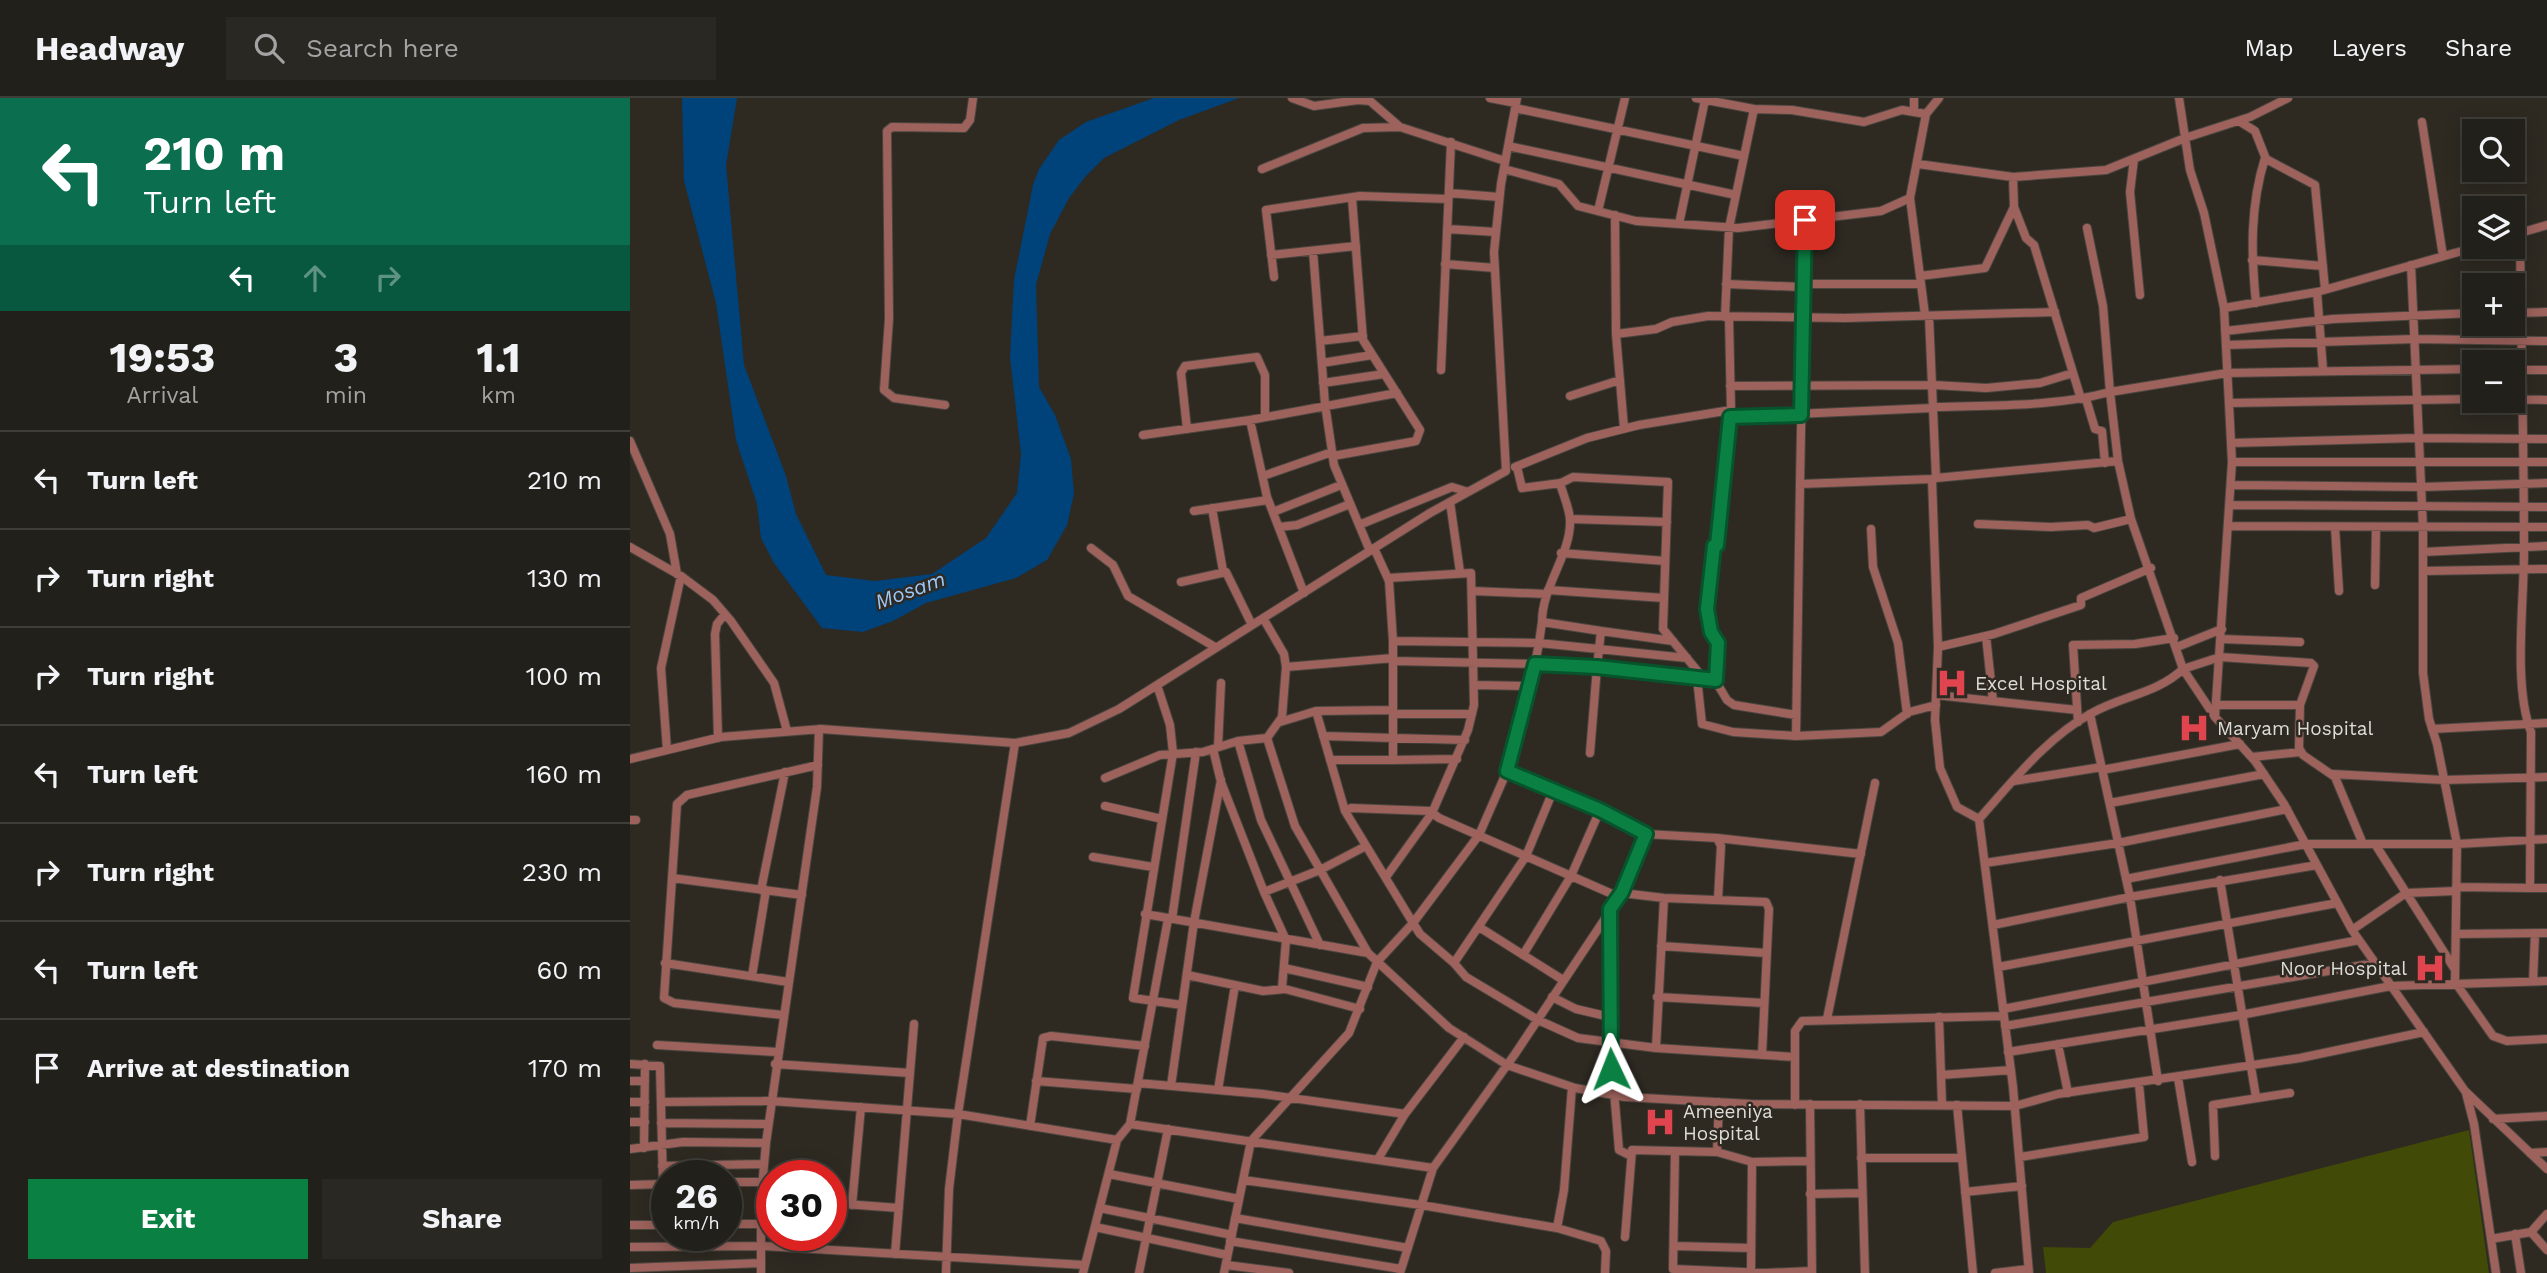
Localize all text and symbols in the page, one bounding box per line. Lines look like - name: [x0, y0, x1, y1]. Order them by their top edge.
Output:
- search box: [226, 17, 716, 80]
- text: Headway: [35, 29, 184, 68]
- icon: search: [250, 29, 288, 67]
- text: Search here: [306, 33, 459, 63]
- text: Map: [2245, 34, 2293, 62]
- text: Layers: [2331, 34, 2407, 62]
- text: Share: [2445, 34, 2512, 62]
- map controls: [2462, 119, 2525, 413]
- button: search: [2462, 119, 2525, 182]
- text: 210 m: [143, 124, 285, 182]
- icon: left: [28, 126, 119, 217]
- text: Turn left: [143, 183, 276, 221]
- pin: [1775, 190, 1835, 250]
- button: layers: [2462, 196, 2525, 259]
- icon: arrive: [1786, 201, 1824, 239]
- icon: left: [223, 259, 261, 297]
- icon: ahead: [296, 259, 334, 297]
- icon: right: [369, 259, 407, 297]
- button: +: [2462, 273, 2525, 336]
- text: 19:53: [109, 333, 215, 382]
- text: 3: [334, 333, 358, 382]
- text: 1.1: [476, 333, 521, 382]
- button: −: [2462, 350, 2525, 413]
- text: Arrival: [127, 382, 198, 409]
- text: min: [325, 382, 367, 409]
- text: km: [481, 382, 516, 409]
- icon: left: [28, 461, 66, 499]
- text: Turn left: [87, 465, 198, 495]
- text: 210 m: [527, 465, 602, 495]
- icon: right: [28, 559, 66, 597]
- text: Turn right: [87, 563, 214, 593]
- text: 130 m: [527, 563, 602, 593]
- water label: Mosam: [871, 566, 949, 614]
- icon: right: [28, 657, 66, 695]
- text: Turn right: [87, 661, 214, 691]
- text: 100 m: [526, 661, 602, 691]
- hospital icon: Excel Hospital: [1935, 666, 1969, 700]
- place label: Excel Hospital: [1975, 672, 2107, 695]
- hospital icon: Maryam Hospital: [2177, 711, 2211, 745]
- place label: Maryam Hospital: [2217, 717, 2373, 740]
- icon: left: [28, 755, 66, 793]
- text: Turn left: [87, 759, 198, 789]
- text: 160 m: [526, 759, 602, 789]
- icon: right: [28, 853, 66, 891]
- text: Turn right: [87, 857, 214, 887]
- text: 230 m: [522, 857, 602, 887]
- icon: left: [28, 951, 66, 989]
- hospital icon: Noor Hospital: [2413, 951, 2447, 985]
- text: Turn left: [87, 955, 198, 985]
- text: 60 m: [536, 955, 602, 985]
- place label: Noor Hospital: [2280, 957, 2407, 980]
- position arrow: [1574, 1032, 1648, 1106]
- icon: arrive: [28, 1049, 66, 1087]
- text: Arrive at destination: [87, 1053, 350, 1083]
- text: 170 m: [528, 1053, 602, 1083]
- place label: Ameeniya Hospital: [1683, 1100, 1773, 1145]
- hospital icon: Ameeniya Hospital: [1643, 1105, 1677, 1139]
- speed limit sign: 30: [756, 1160, 847, 1251]
- text: 26: [675, 1175, 718, 1217]
- button: Exit: [28, 1179, 308, 1259]
- button: Share: [322, 1179, 602, 1259]
- text: km/h: [673, 1212, 720, 1233]

